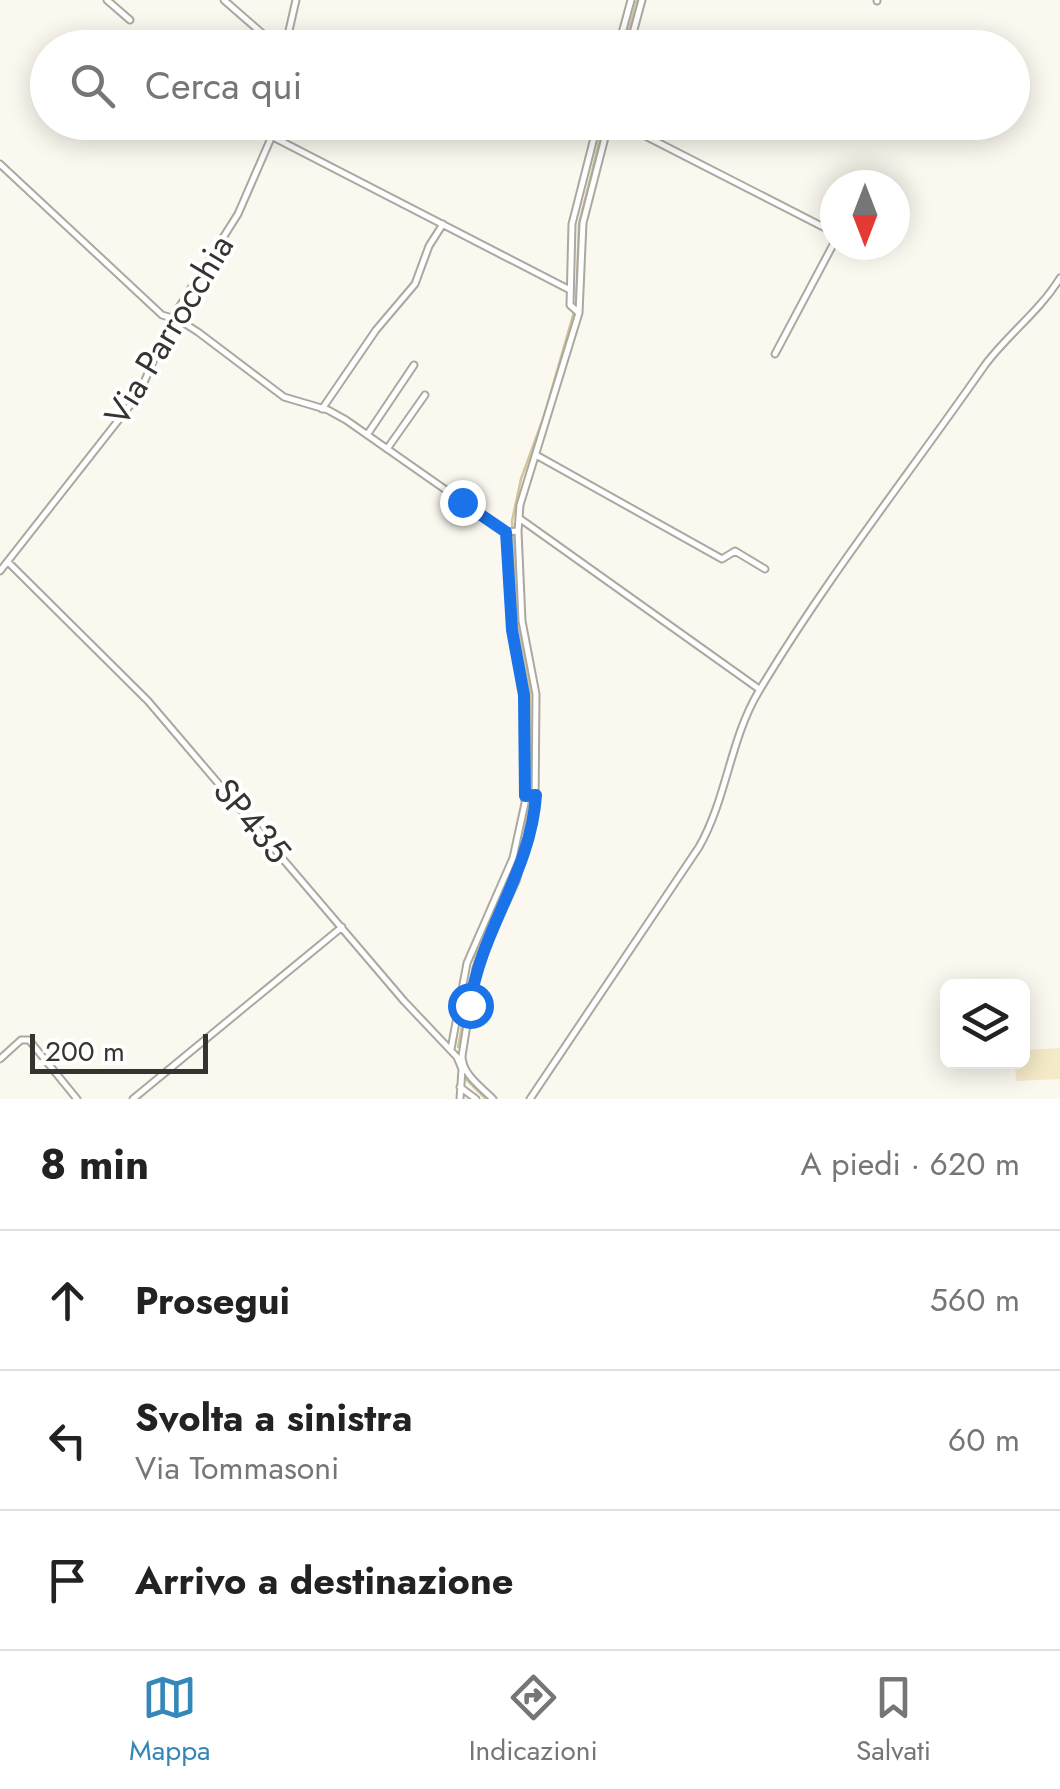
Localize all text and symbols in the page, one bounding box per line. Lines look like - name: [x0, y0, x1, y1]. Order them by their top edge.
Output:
- search box: [30, 30, 1030, 140]
- icon: search: [65, 58, 120, 113]
- text: Cerca qui: [145, 58, 302, 113]
- north arrow: [820, 170, 910, 260]
- street label: Via Parrocchia: [92, 225, 246, 435]
- route end: [440, 480, 486, 526]
- street label: SP435: [201, 768, 303, 874]
- map controls: [940, 979, 1030, 1069]
- button: layers: [940, 979, 1030, 1069]
- route start: [448, 983, 494, 1029]
- scale bar: [30, 1029, 208, 1074]
- text: 200 m: [45, 1031, 125, 1072]
- text: 8 min: [40, 1134, 149, 1195]
- text: A piedi · 620 m: [800, 1141, 1020, 1187]
- icon: ahead: [40, 1273, 95, 1328]
- text: Prosegui: [135, 1273, 290, 1328]
- text: 560 m: [930, 1277, 1020, 1323]
- text: Svolta a sinistra: [135, 1390, 412, 1445]
- icon: left: [40, 1413, 95, 1468]
- text: 60 m: [948, 1417, 1020, 1463]
- text: Via Tommasoni: [135, 1445, 339, 1491]
- icon: arrive: [40, 1553, 95, 1608]
- text: Arrivo a destinazione: [135, 1553, 514, 1608]
- tab: Mappa: [129, 1670, 211, 1771]
- tab: Indicazioni: [469, 1670, 598, 1771]
- tab: Salvati: [856, 1670, 931, 1771]

